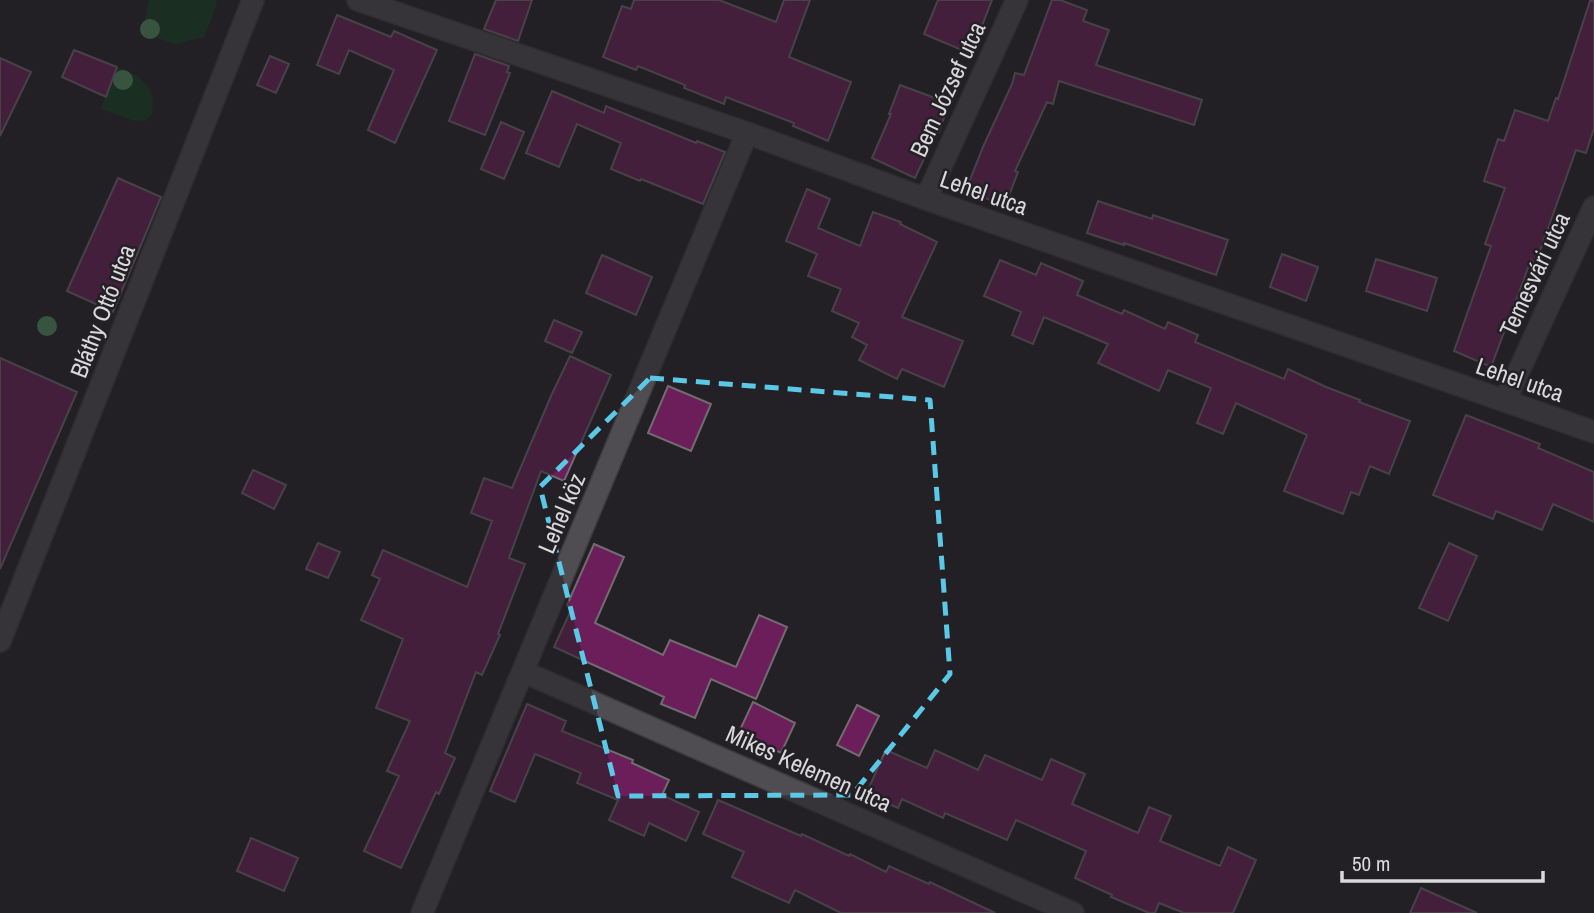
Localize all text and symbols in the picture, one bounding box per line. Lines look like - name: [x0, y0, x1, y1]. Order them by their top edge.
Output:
- street label: Bem József utca: [902, 16, 992, 162]
- street label: Lehel utca: [936, 162, 1032, 222]
- street label: Temesvári utca: [1491, 207, 1577, 341]
- street label: Bláthy Ottó utca: [62, 240, 142, 382]
- street label: Lehel utca: [1472, 349, 1568, 409]
- street label: Lehel köz: [530, 468, 592, 558]
- street label: Mikes Kelemen utca: [721, 717, 897, 819]
- scale bar: [1342, 839, 1543, 883]
- text: 50 m: [1352, 849, 1390, 878]

